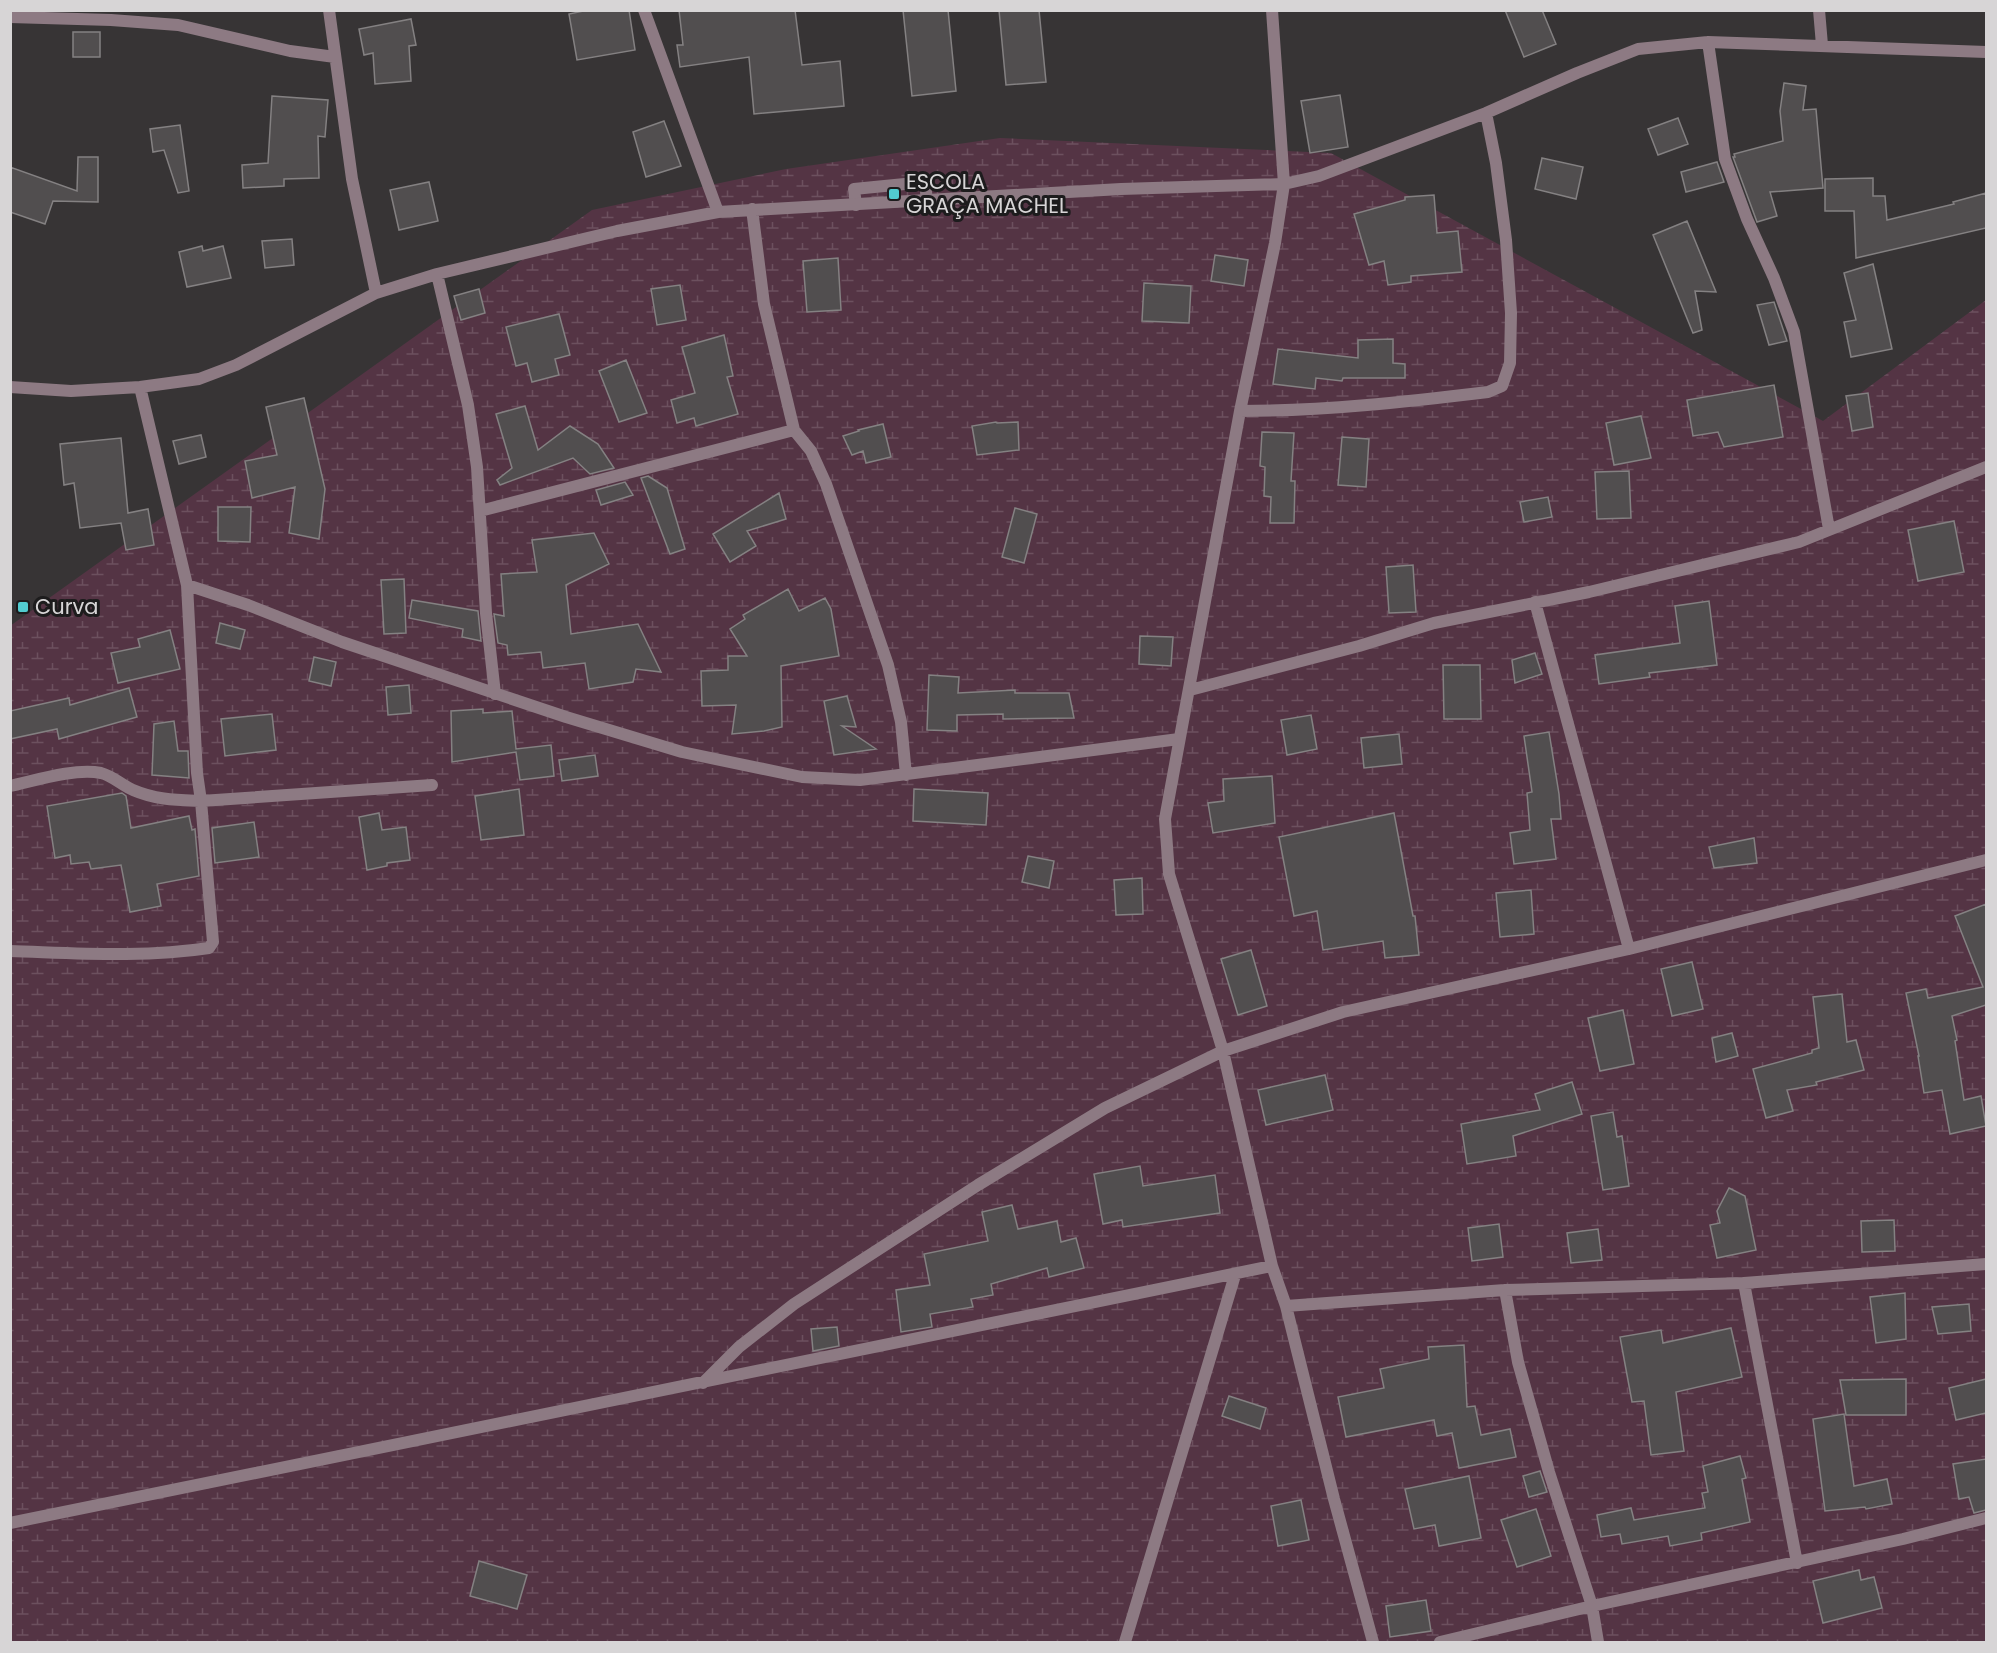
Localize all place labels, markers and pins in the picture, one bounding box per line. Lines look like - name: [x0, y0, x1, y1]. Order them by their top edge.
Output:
- place label: ESCOLA GRAÇA MACHEL: [906, 167, 1068, 220]
- marker: ESCOLA GRAÇA MACHEL: [887, 187, 901, 201]
- place label: Curva: [35, 592, 98, 621]
- marker: Curva: [16, 600, 30, 614]

